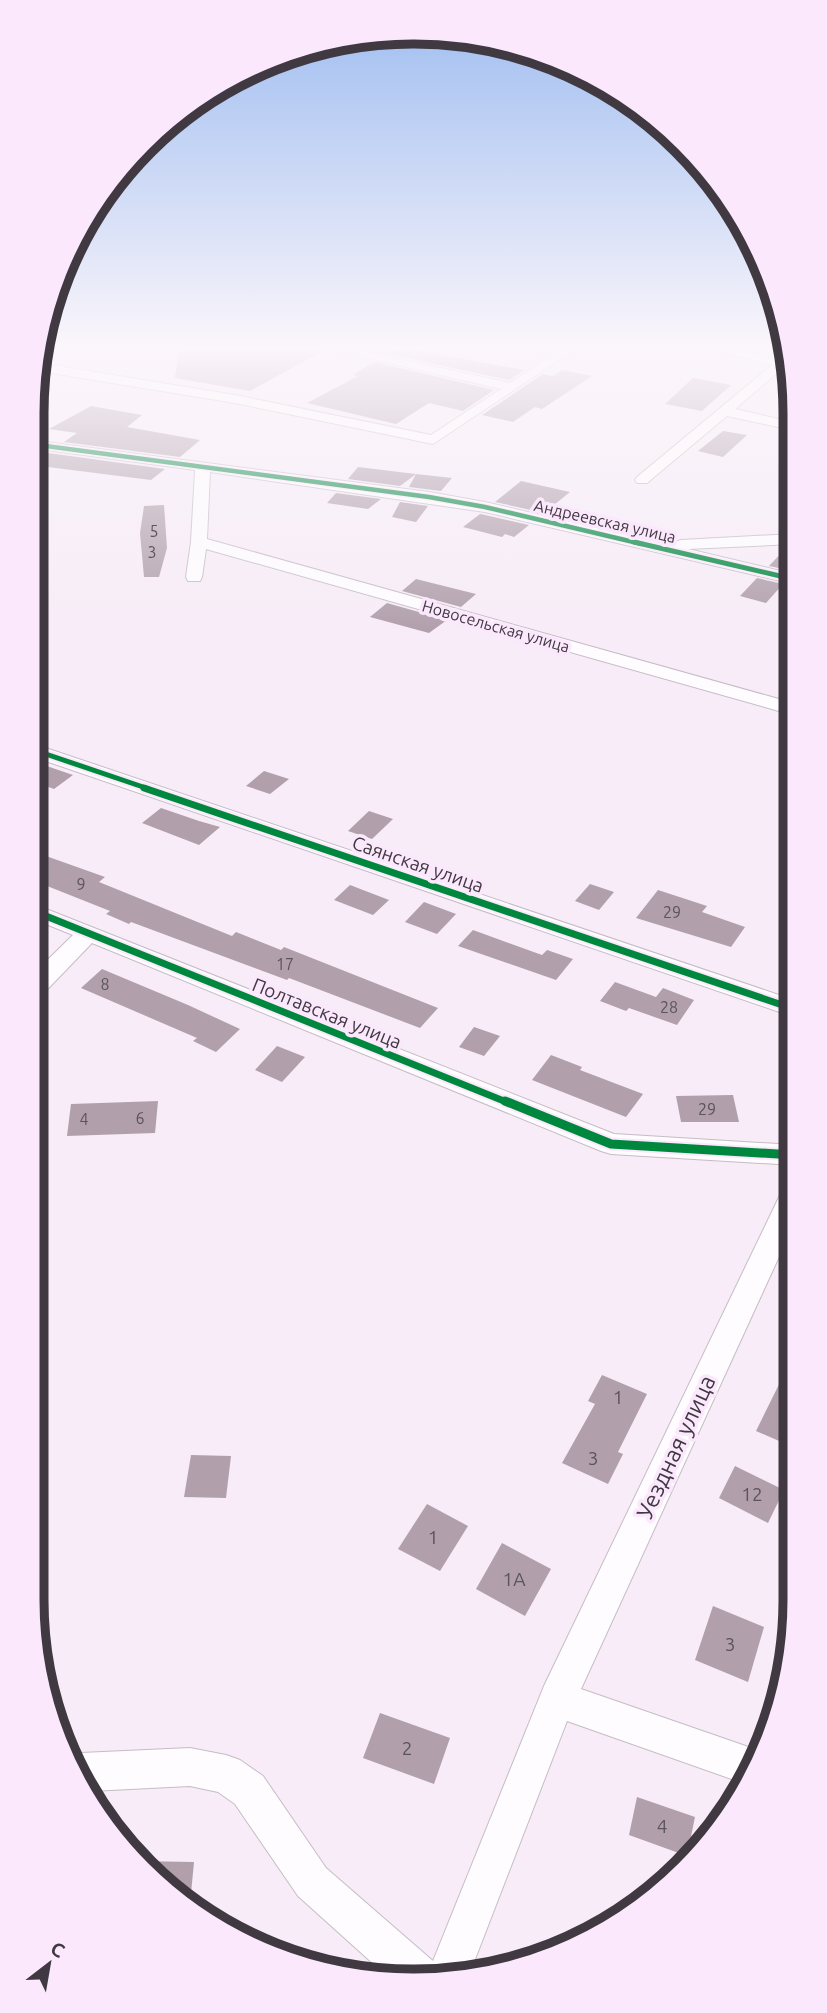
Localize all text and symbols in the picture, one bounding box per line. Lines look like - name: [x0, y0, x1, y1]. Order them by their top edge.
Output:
- street label: Андреевская улица: [532, 496, 678, 546]
- house number: 5: [149, 522, 159, 540]
- house number: 3: [147, 543, 157, 561]
- street label: Новосельская улица: [420, 596, 572, 656]
- street label: Саянская улица: [349, 831, 487, 897]
- house number: 9: [76, 875, 86, 893]
- house number: 29: [663, 903, 681, 921]
- house number: 17: [276, 955, 294, 973]
- street label: Полтавская улица: [249, 973, 405, 1053]
- house number: 8: [100, 975, 110, 993]
- house number: 28: [660, 998, 678, 1016]
- house number: 29: [698, 1100, 716, 1118]
- house number: 6: [135, 1109, 145, 1127]
- house number: 4: [79, 1110, 89, 1128]
- street label: Уездная улица: [631, 1371, 720, 1522]
- house number: 1: [613, 1386, 623, 1408]
- house number: 3: [588, 1447, 598, 1469]
- house number: 12: [741, 1483, 763, 1505]
- house number: 1: [428, 1526, 438, 1548]
- house number: 1А: [502, 1568, 526, 1590]
- house number: 3: [725, 1633, 735, 1655]
- house number: 2: [402, 1737, 412, 1759]
- house number: 4: [657, 1815, 667, 1837]
- north arrow: [14, 1929, 84, 1999]
- text: С: [47, 1937, 69, 1962]

